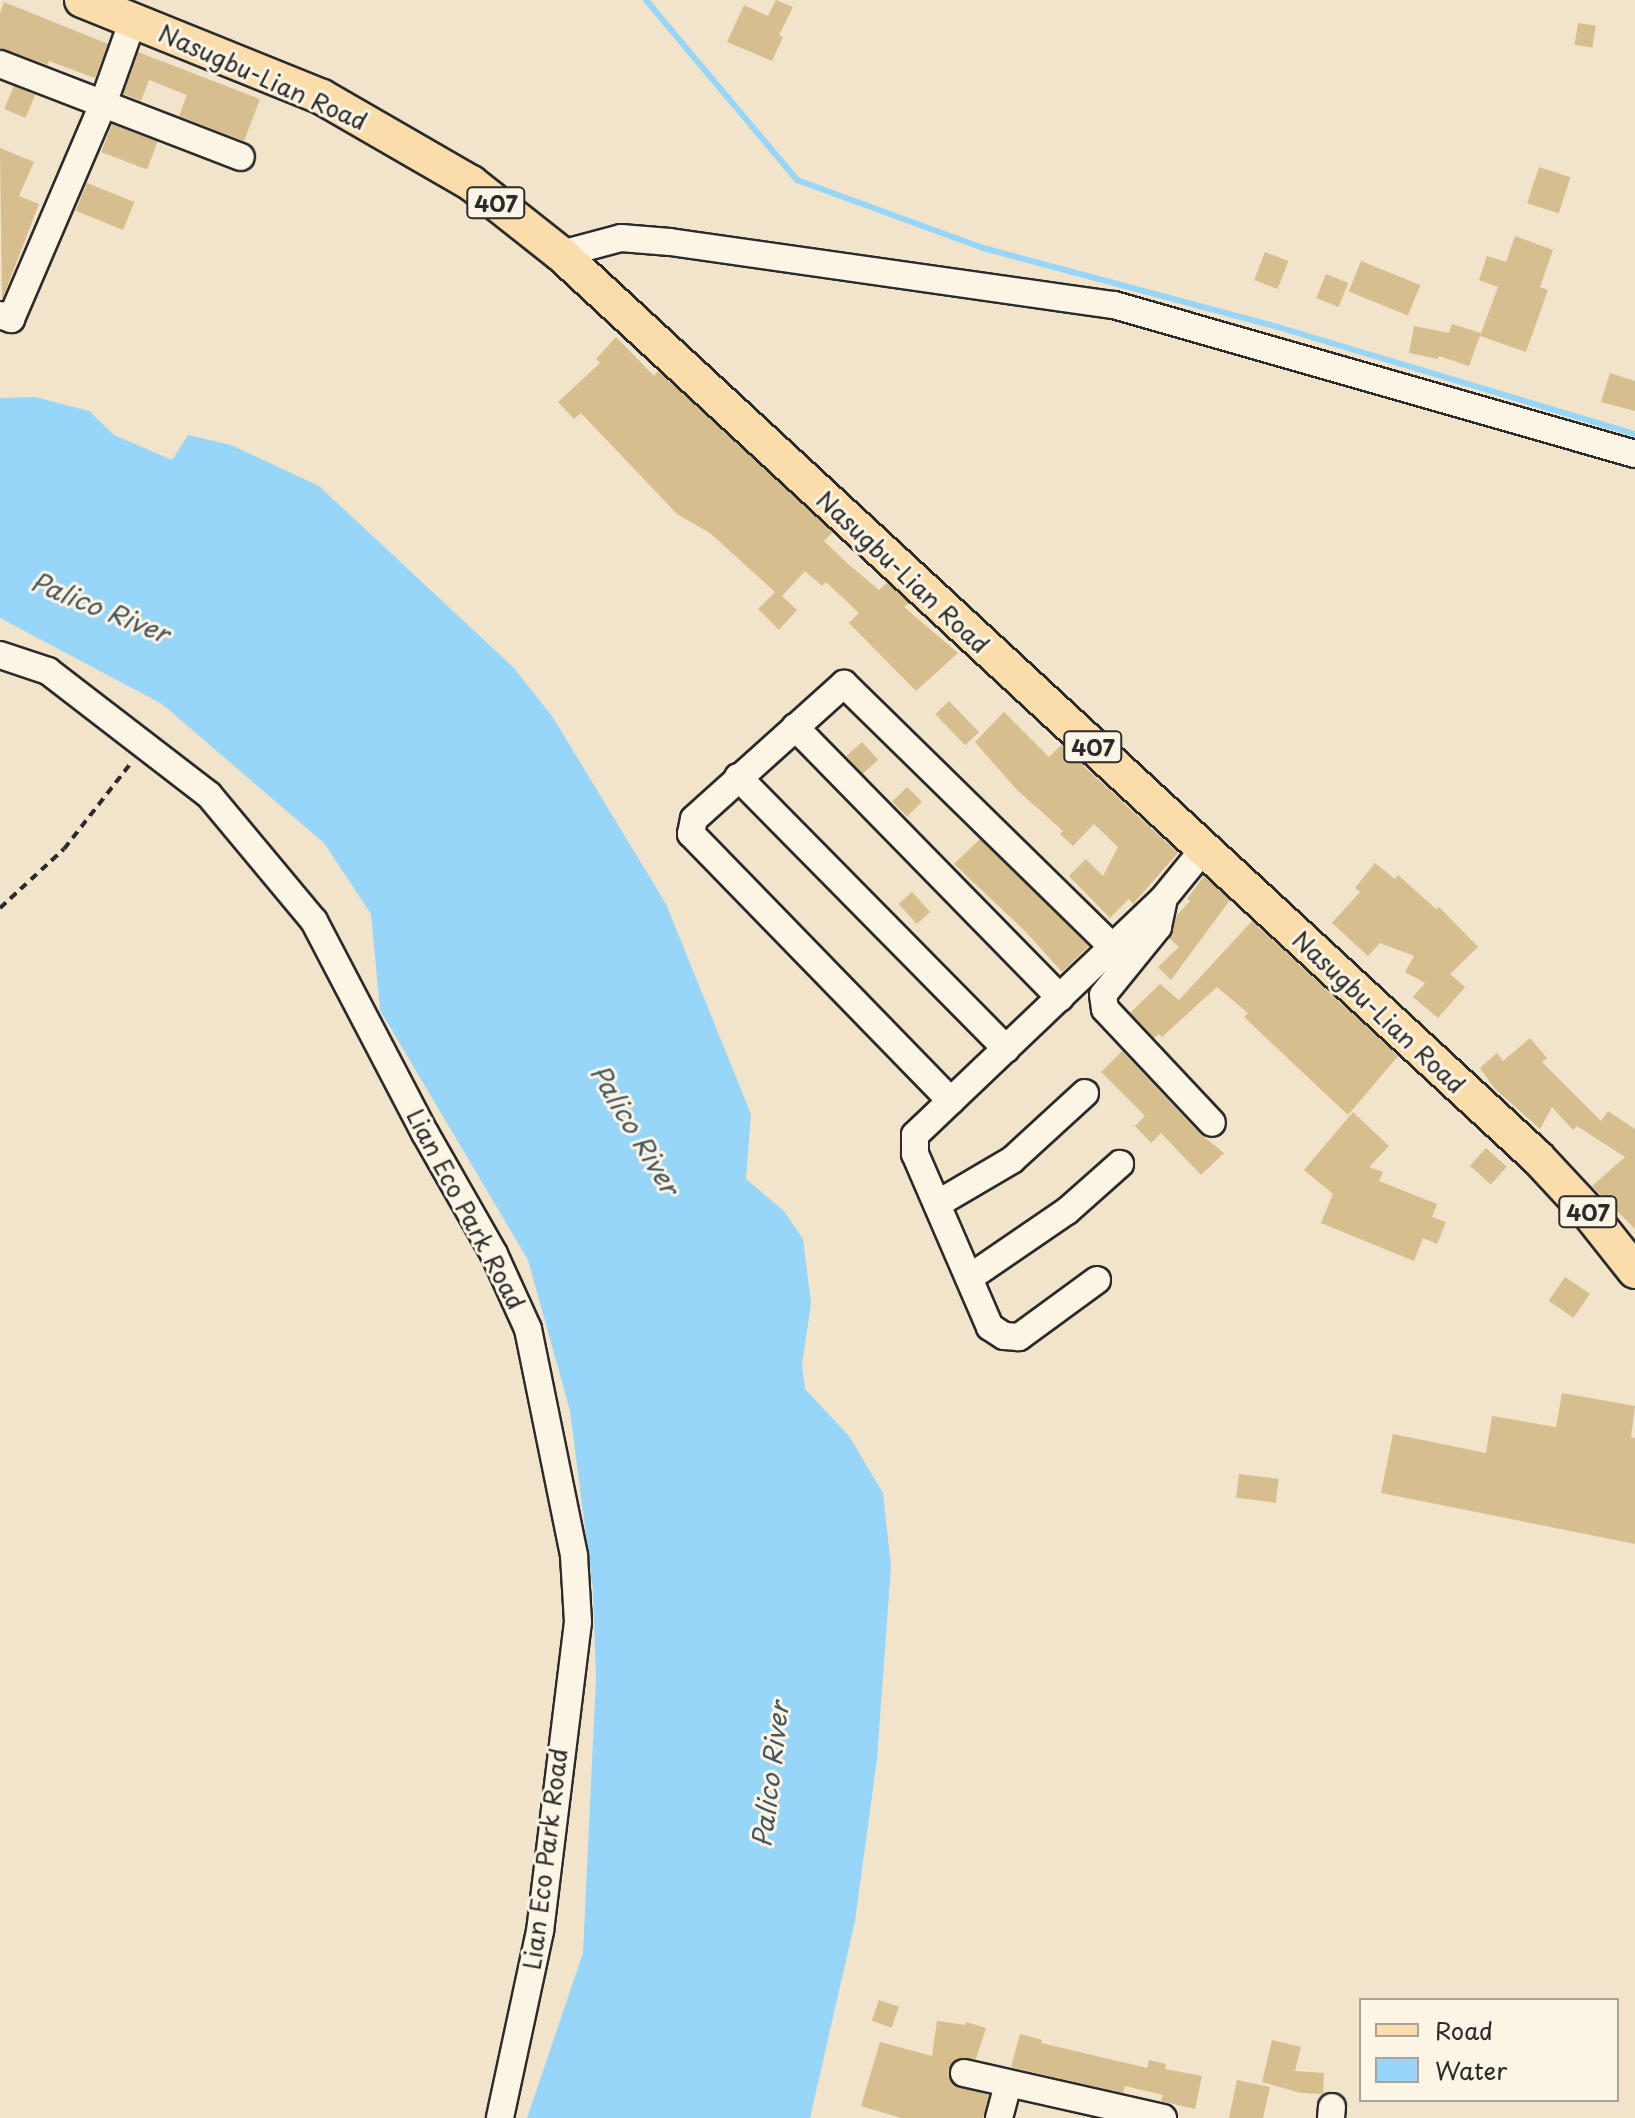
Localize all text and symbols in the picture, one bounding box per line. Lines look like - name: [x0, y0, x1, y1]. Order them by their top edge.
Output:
- street label: Nasugbu-Lian Road: [155, 18, 371, 136]
- road number: 407: [466, 185, 526, 221]
- street label: Nasugbu-Lian Road: [811, 485, 995, 659]
- water label: Palico River: [26, 565, 174, 649]
- road number: 407: [1063, 729, 1123, 765]
- street label: Nasugbu-Lian Road: [1287, 925, 1471, 1099]
- water label: Palico River: [584, 1058, 686, 1200]
- street label: Lian Eco Park Road: [401, 1104, 531, 1314]
- road number: 407: [1558, 1194, 1618, 1230]
- water label: Palico River: [746, 1700, 794, 1850]
- street label: Lian Eco Park Road: [517, 1747, 573, 1971]
- legend: [1359, 1998, 1619, 2102]
- text: Road: [1435, 2012, 1493, 2048]
- text: Water: [1435, 2052, 1507, 2088]

